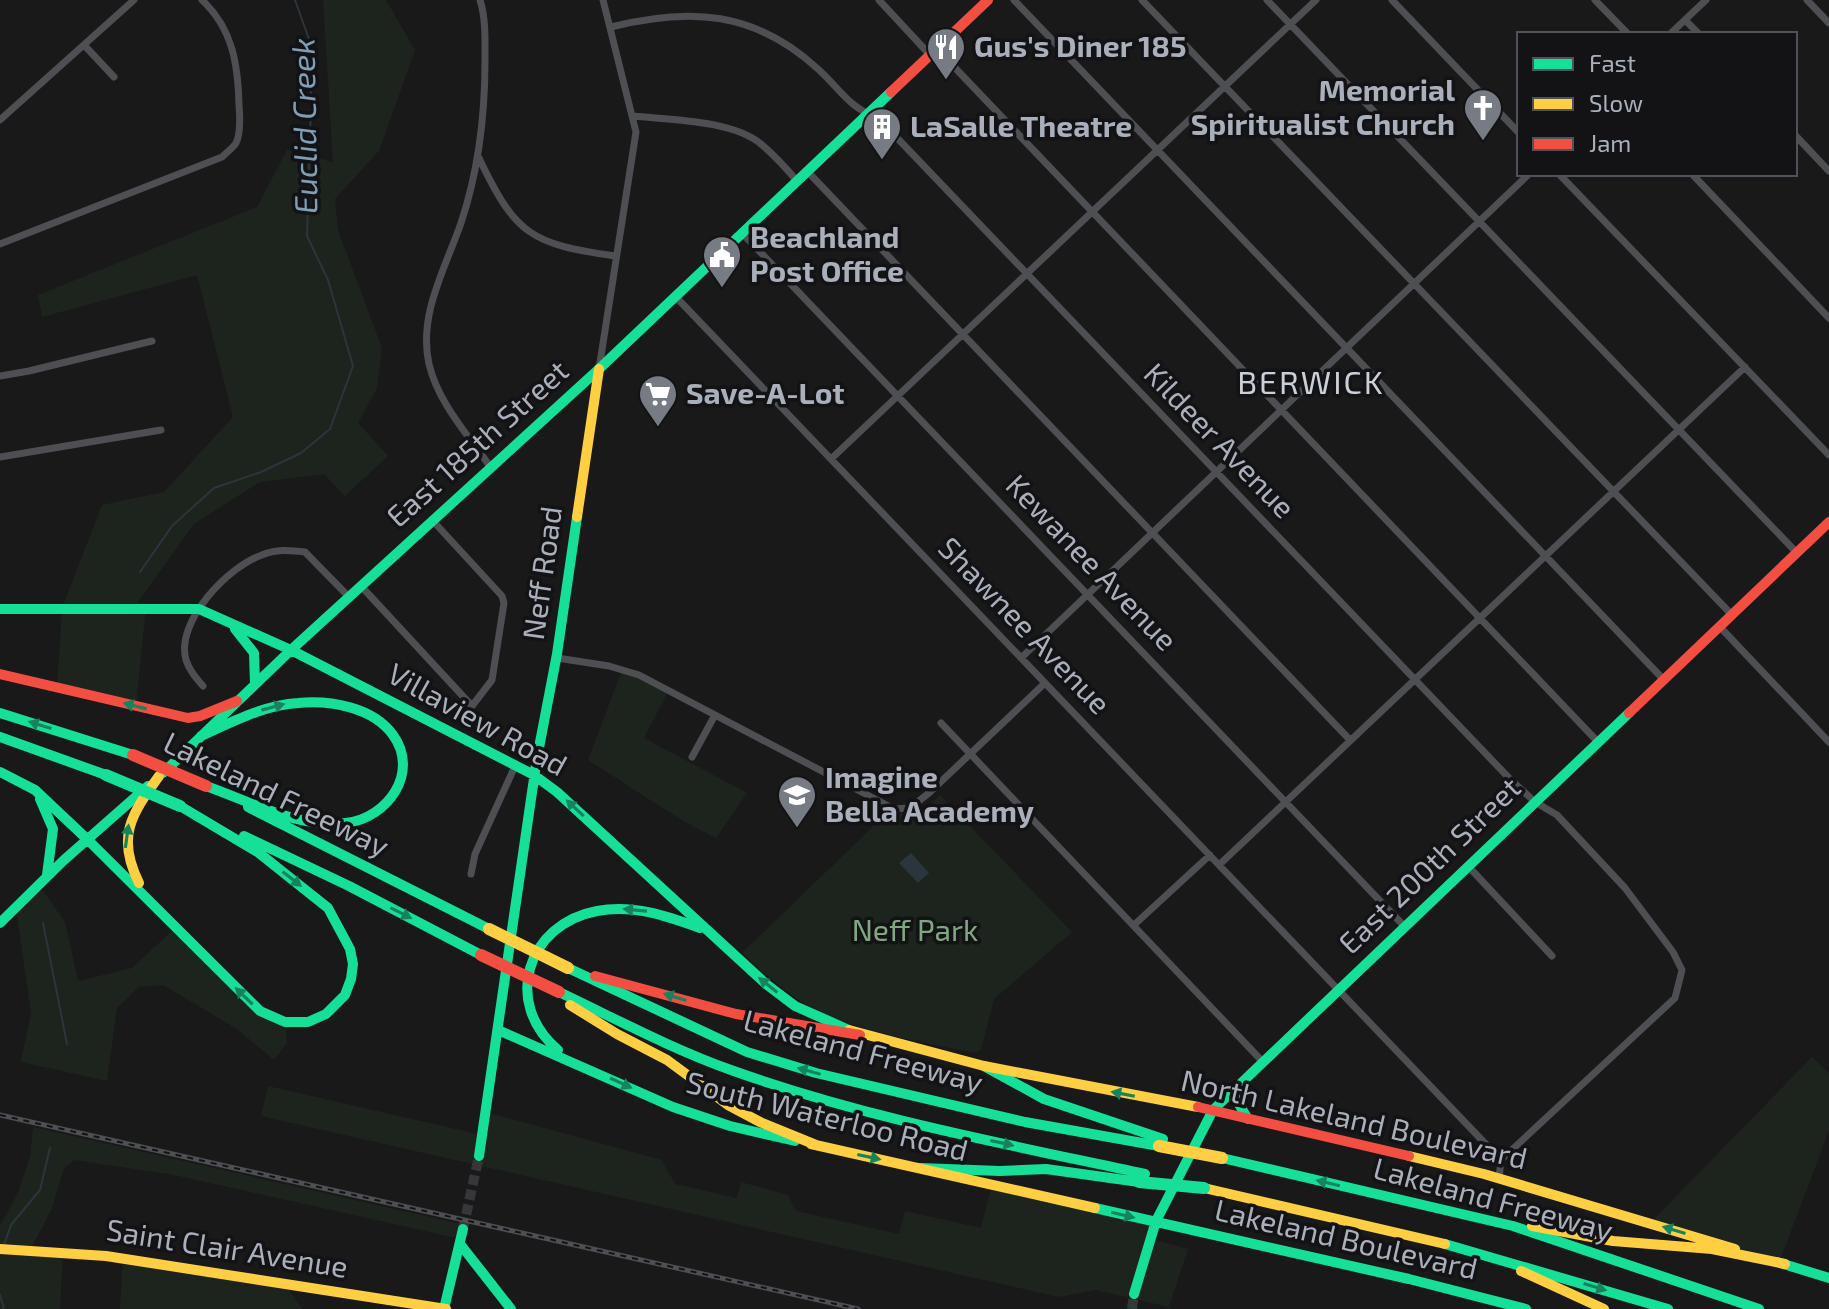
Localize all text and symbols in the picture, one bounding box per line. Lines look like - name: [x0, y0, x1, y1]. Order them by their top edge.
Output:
- restaurant icon: Gus's Diner 185: [925, 26, 967, 81]
- place label: Gus's Diner 185: [974, 27, 1187, 63]
- legend: [1517, 32, 1797, 176]
- water label: Euclid Creek: [282, 38, 324, 214]
- text: Fast: [1589, 48, 1636, 77]
- place label: Memorial Spiritualist Church: [1191, 71, 1455, 141]
- church icon: Memorial Spiritualist Church: [1462, 87, 1504, 142]
- text: Slow: [1589, 88, 1643, 117]
- building icon: LaSalle Theatre: [861, 106, 903, 161]
- place label: LaSalle Theatre: [910, 107, 1132, 143]
- text: Jam: [1589, 128, 1631, 157]
- place label: Beachland Post Office: [750, 218, 904, 288]
- public building icon: Beachland Post Office: [701, 234, 743, 289]
- street label: East 185th Street: [378, 352, 575, 533]
- street label: Kildeer Avenue: [1138, 355, 1303, 525]
- district label: BERWICK: [1237, 362, 1385, 400]
- supermarket icon: Save-A-Lot: [637, 373, 679, 428]
- place label: Save-A-Lot: [686, 374, 845, 410]
- street label: Kewanee Avenue: [999, 466, 1186, 657]
- street label: Neff Road: [514, 504, 568, 642]
- street label: Shawnee Avenue: [932, 529, 1119, 720]
- street label: Villaview Road: [382, 654, 574, 782]
- one-way arrow: [122, 699, 147, 711]
- one-way arrow: [261, 700, 286, 712]
- one-way arrow: [28, 718, 52, 731]
- street label: Lakeland Freeway: [158, 723, 395, 863]
- place label: Imagine Bella Academy: [825, 758, 1034, 829]
- street label: East 200th Street: [1330, 769, 1527, 960]
- school or university icon: Imagine Bella Academy: [776, 774, 818, 829]
- one-way arrow: [566, 800, 585, 818]
- one-way arrow: [121, 824, 134, 849]
- one-way arrow: [282, 870, 302, 887]
- one-way arrow: [622, 903, 647, 916]
- one-way arrow: [390, 906, 413, 920]
- park label: Neff Park: [852, 911, 978, 947]
- one-way arrow: [758, 977, 778, 994]
- one-way arrow: [235, 987, 254, 1006]
- one-way arrow: [662, 990, 686, 1003]
- street label: Lakeland Freeway: [740, 1001, 987, 1099]
- street label: North Lakeland Boulevard: [1178, 1061, 1531, 1175]
- street label: South Waterloo Road: [683, 1063, 972, 1167]
- one-way arrow: [796, 1064, 820, 1077]
- one-way arrow: [609, 1076, 633, 1090]
- one-way arrow: [1110, 1088, 1135, 1100]
- one-way arrow: [990, 1138, 1015, 1150]
- street label: Lakeland Freeway: [1370, 1149, 1617, 1247]
- one-way arrow: [857, 1151, 882, 1164]
- one-way arrow: [1315, 1176, 1340, 1189]
- street label: Lakeland Boulevard: [1212, 1190, 1481, 1286]
- one-way arrow: [1110, 1209, 1135, 1222]
- street label: Saint Clair Avenue: [104, 1210, 351, 1284]
- one-way arrow: [1662, 1223, 1686, 1236]
- one-way arrow: [1583, 1281, 1607, 1294]

